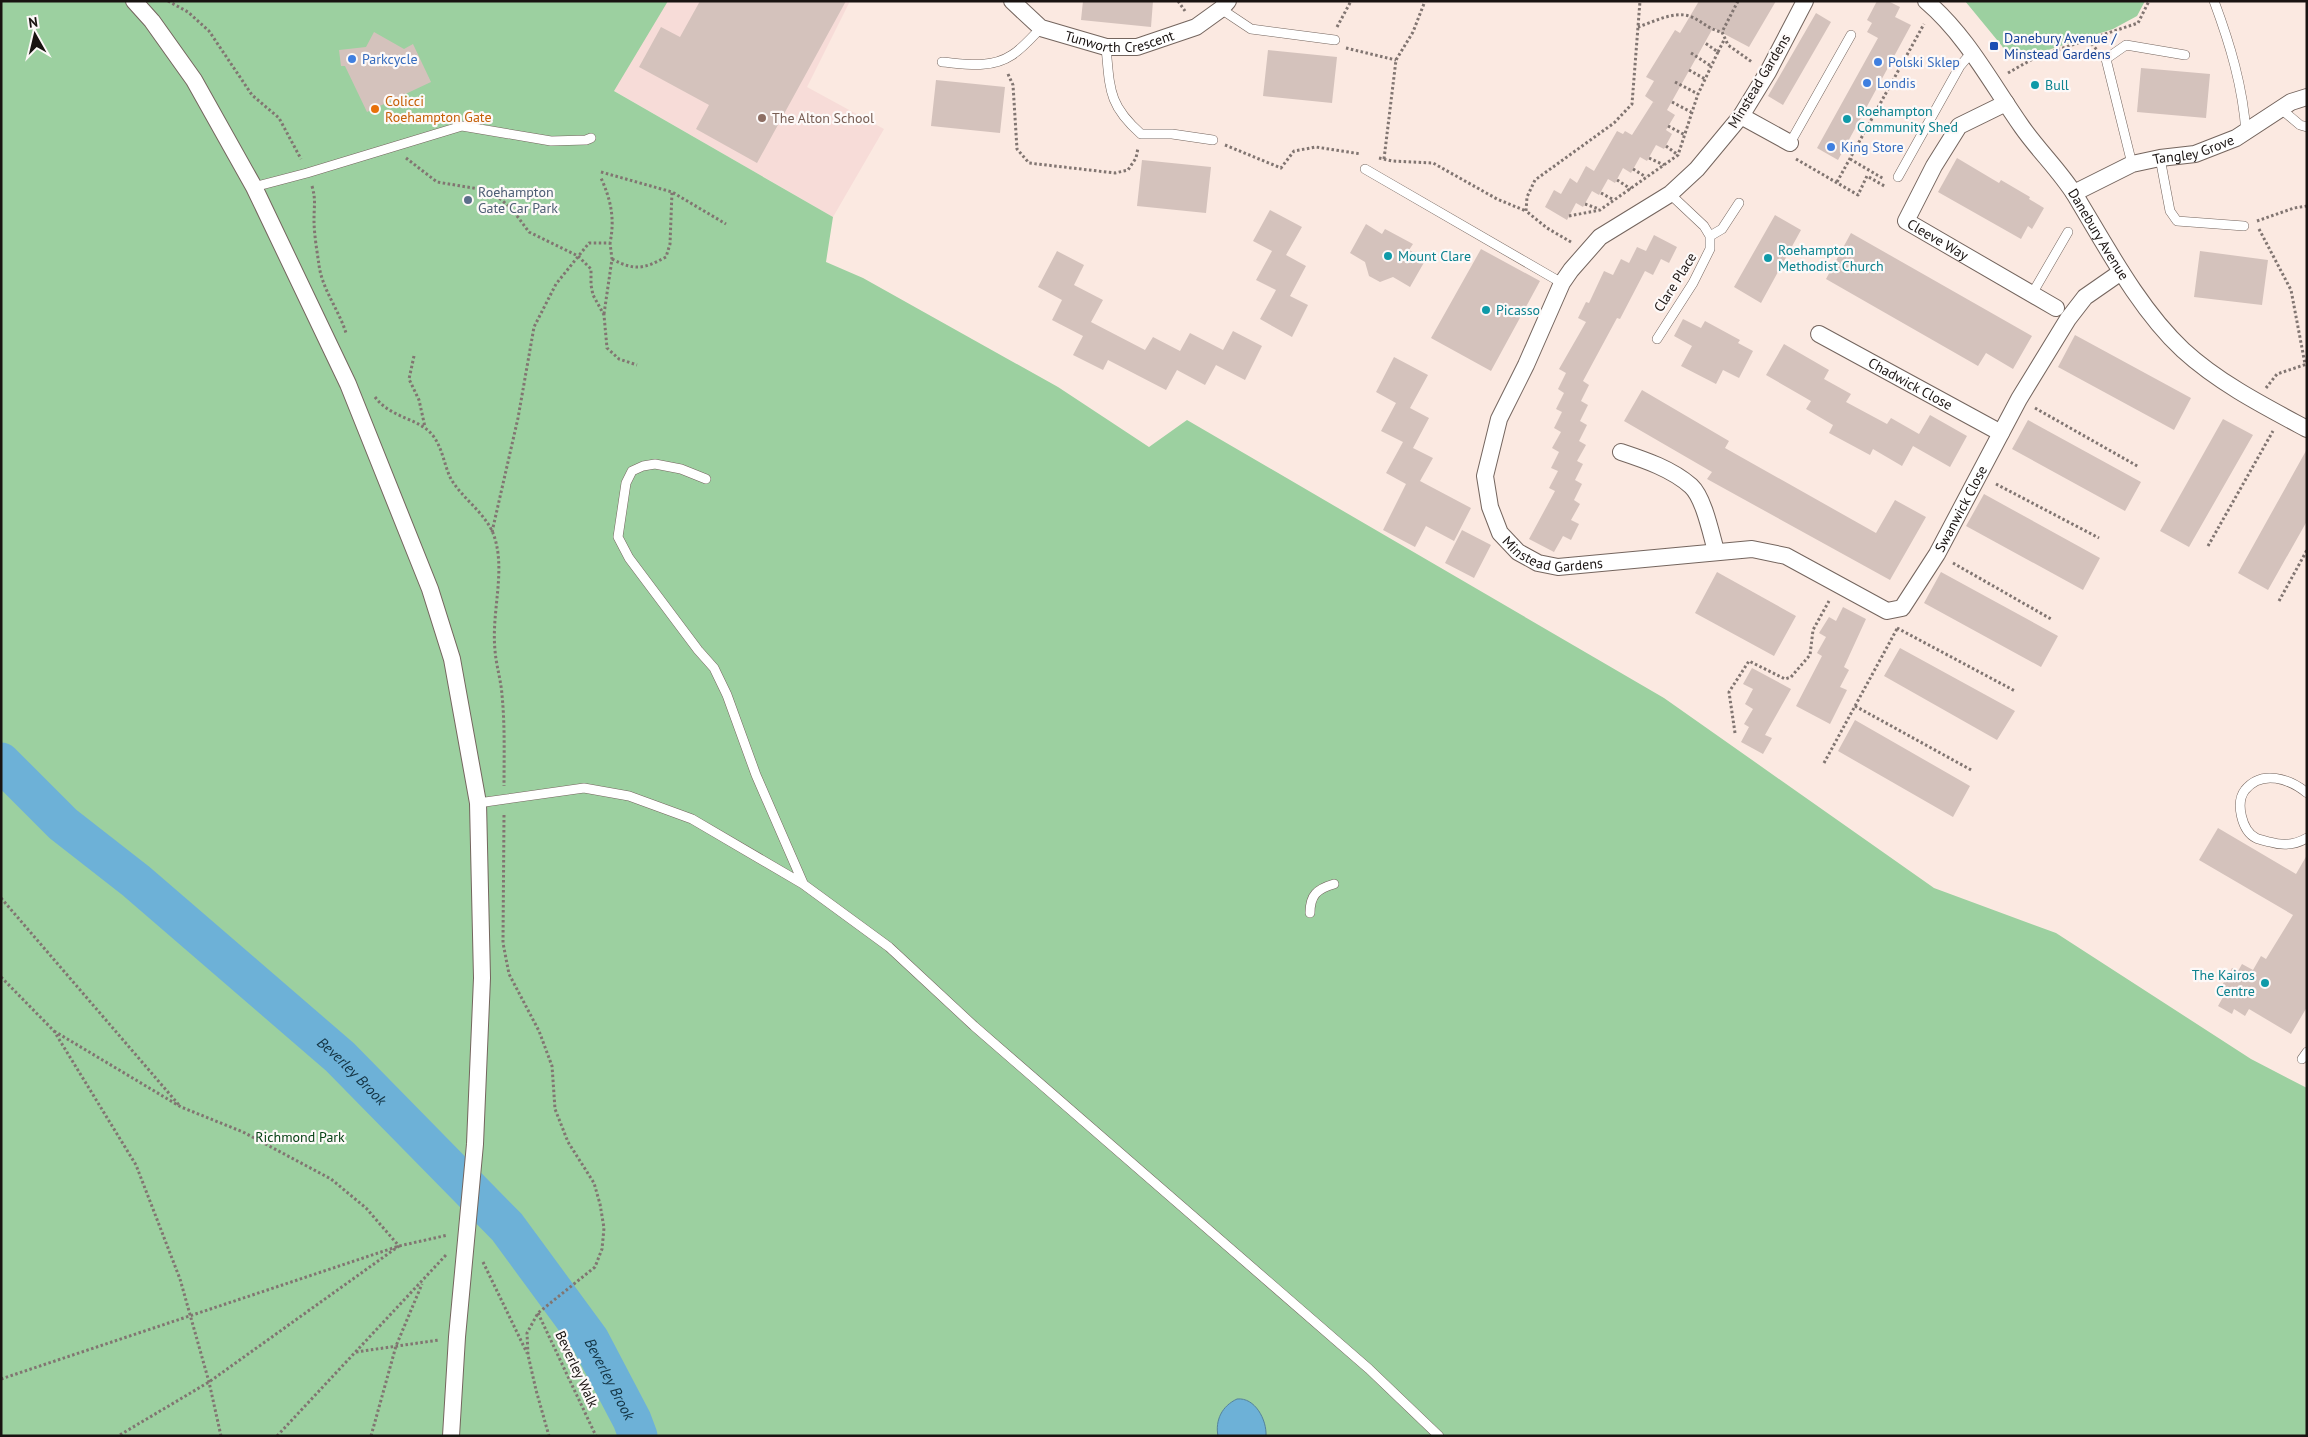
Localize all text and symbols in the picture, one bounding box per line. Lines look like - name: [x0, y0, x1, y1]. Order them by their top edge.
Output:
- north arrow: [10, 10, 60, 60]
- text: N: [27, 13, 39, 32]
- street label: Tunworth Crescent: [1063, 26, 1177, 56]
- place label: Danebury Avenue / Minstead Gardens: [2004, 29, 2118, 63]
- street label: Minstead Gardens: [1724, 31, 1794, 131]
- marker: Danebury Avenue / Minstead Gardens: [1988, 40, 2000, 52]
- place label: Parkcycle: [362, 50, 418, 68]
- marker: Parkcycle: [346, 53, 358, 65]
- place label: Polski Sklep: [1888, 53, 1960, 71]
- marker: Polski Sklep: [1872, 56, 1884, 68]
- place label: Londis: [1877, 74, 1916, 92]
- place label: Bull: [2045, 76, 2069, 94]
- marker: Londis: [1861, 77, 1873, 89]
- marker: Bull: [2029, 79, 2041, 91]
- place label: Colicci Roehampton Gate: [385, 92, 492, 126]
- place label: Roehampton Community Shed: [1857, 102, 1958, 136]
- marker: Colicci Roehampton Gate: [369, 103, 381, 115]
- place label: The Alton School: [772, 109, 874, 127]
- marker: The Alton School: [756, 112, 768, 124]
- marker: Roehampton Community Shed: [1841, 113, 1853, 125]
- street label: Tangley Grove: [2151, 131, 2237, 168]
- place label: King Store: [1841, 138, 1904, 156]
- marker: King Store: [1825, 141, 1837, 153]
- place label: Roehampton Gate Car Park: [478, 183, 558, 217]
- street label: Danebury Avenue: [2064, 185, 2133, 283]
- marker: Roehampton Gate Car Park: [462, 194, 474, 206]
- street label: Cleeve Way: [1904, 215, 1972, 264]
- place label: Roehampton Methodist Church: [1778, 241, 1884, 275]
- place label: Mount Clare: [1398, 247, 1471, 265]
- street label: Clare Place: [1650, 249, 1700, 315]
- marker: Mount Clare: [1382, 250, 1394, 262]
- marker: Roehampton Methodist Church: [1762, 252, 1774, 264]
- place label: Picasso: [1496, 301, 1540, 319]
- marker: Picasso: [1480, 304, 1492, 316]
- street label: Chadwick Close: [1865, 354, 1956, 414]
- street label: Swanwick Close: [1931, 462, 1991, 555]
- street label: Minstead Gardens: [1499, 532, 1604, 576]
- place label: The Kairos Centre: [2192, 966, 2255, 1000]
- marker: The Kairos Centre: [2259, 977, 2271, 989]
- water label: Beverley Brook: [314, 1032, 392, 1110]
- park label: Richmond Park: [255, 1128, 345, 1146]
- street label: Beverley Walk: [551, 1328, 603, 1410]
- water label: Beverley Brook: [581, 1335, 640, 1424]

